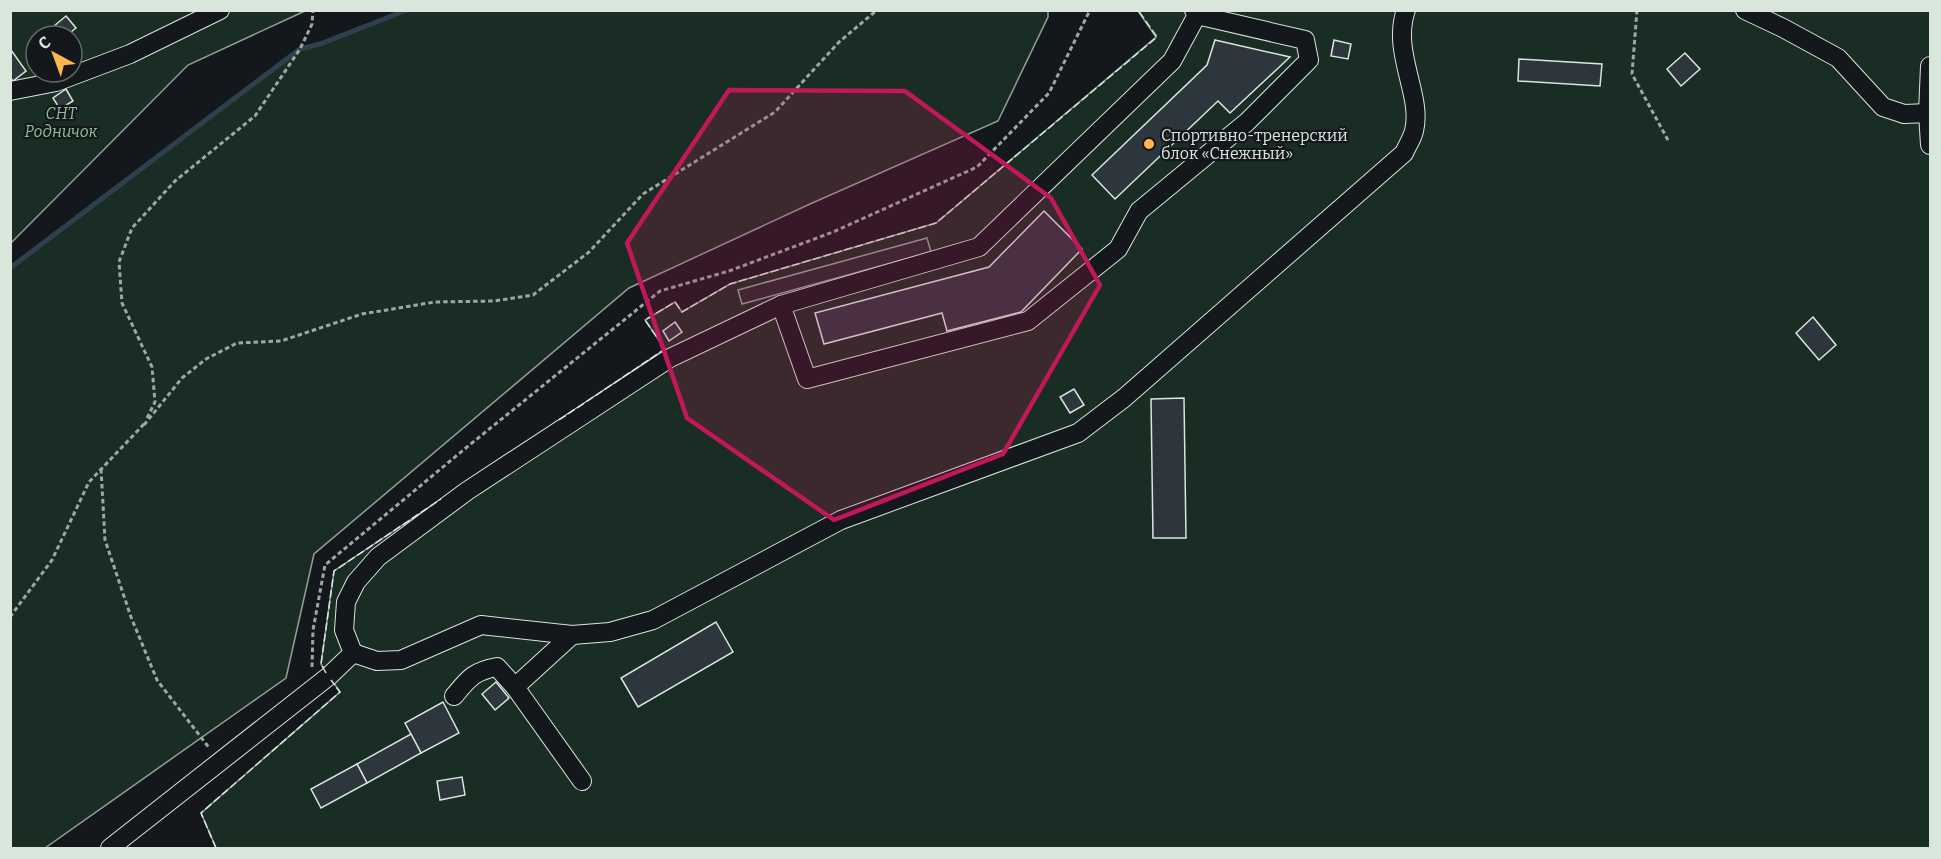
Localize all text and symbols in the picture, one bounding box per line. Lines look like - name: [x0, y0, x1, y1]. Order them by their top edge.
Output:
- north arrow: [24, 24, 84, 84]
- text: С: [34, 33, 55, 54]
- park label: СНТ Родничок: [24, 104, 99, 141]
- place label: Спортивно-тренерский блок «Снежный»: [1161, 126, 1348, 163]
- marker: Спортивно-тренерский блок «Снежный»: [1142, 137, 1156, 151]

